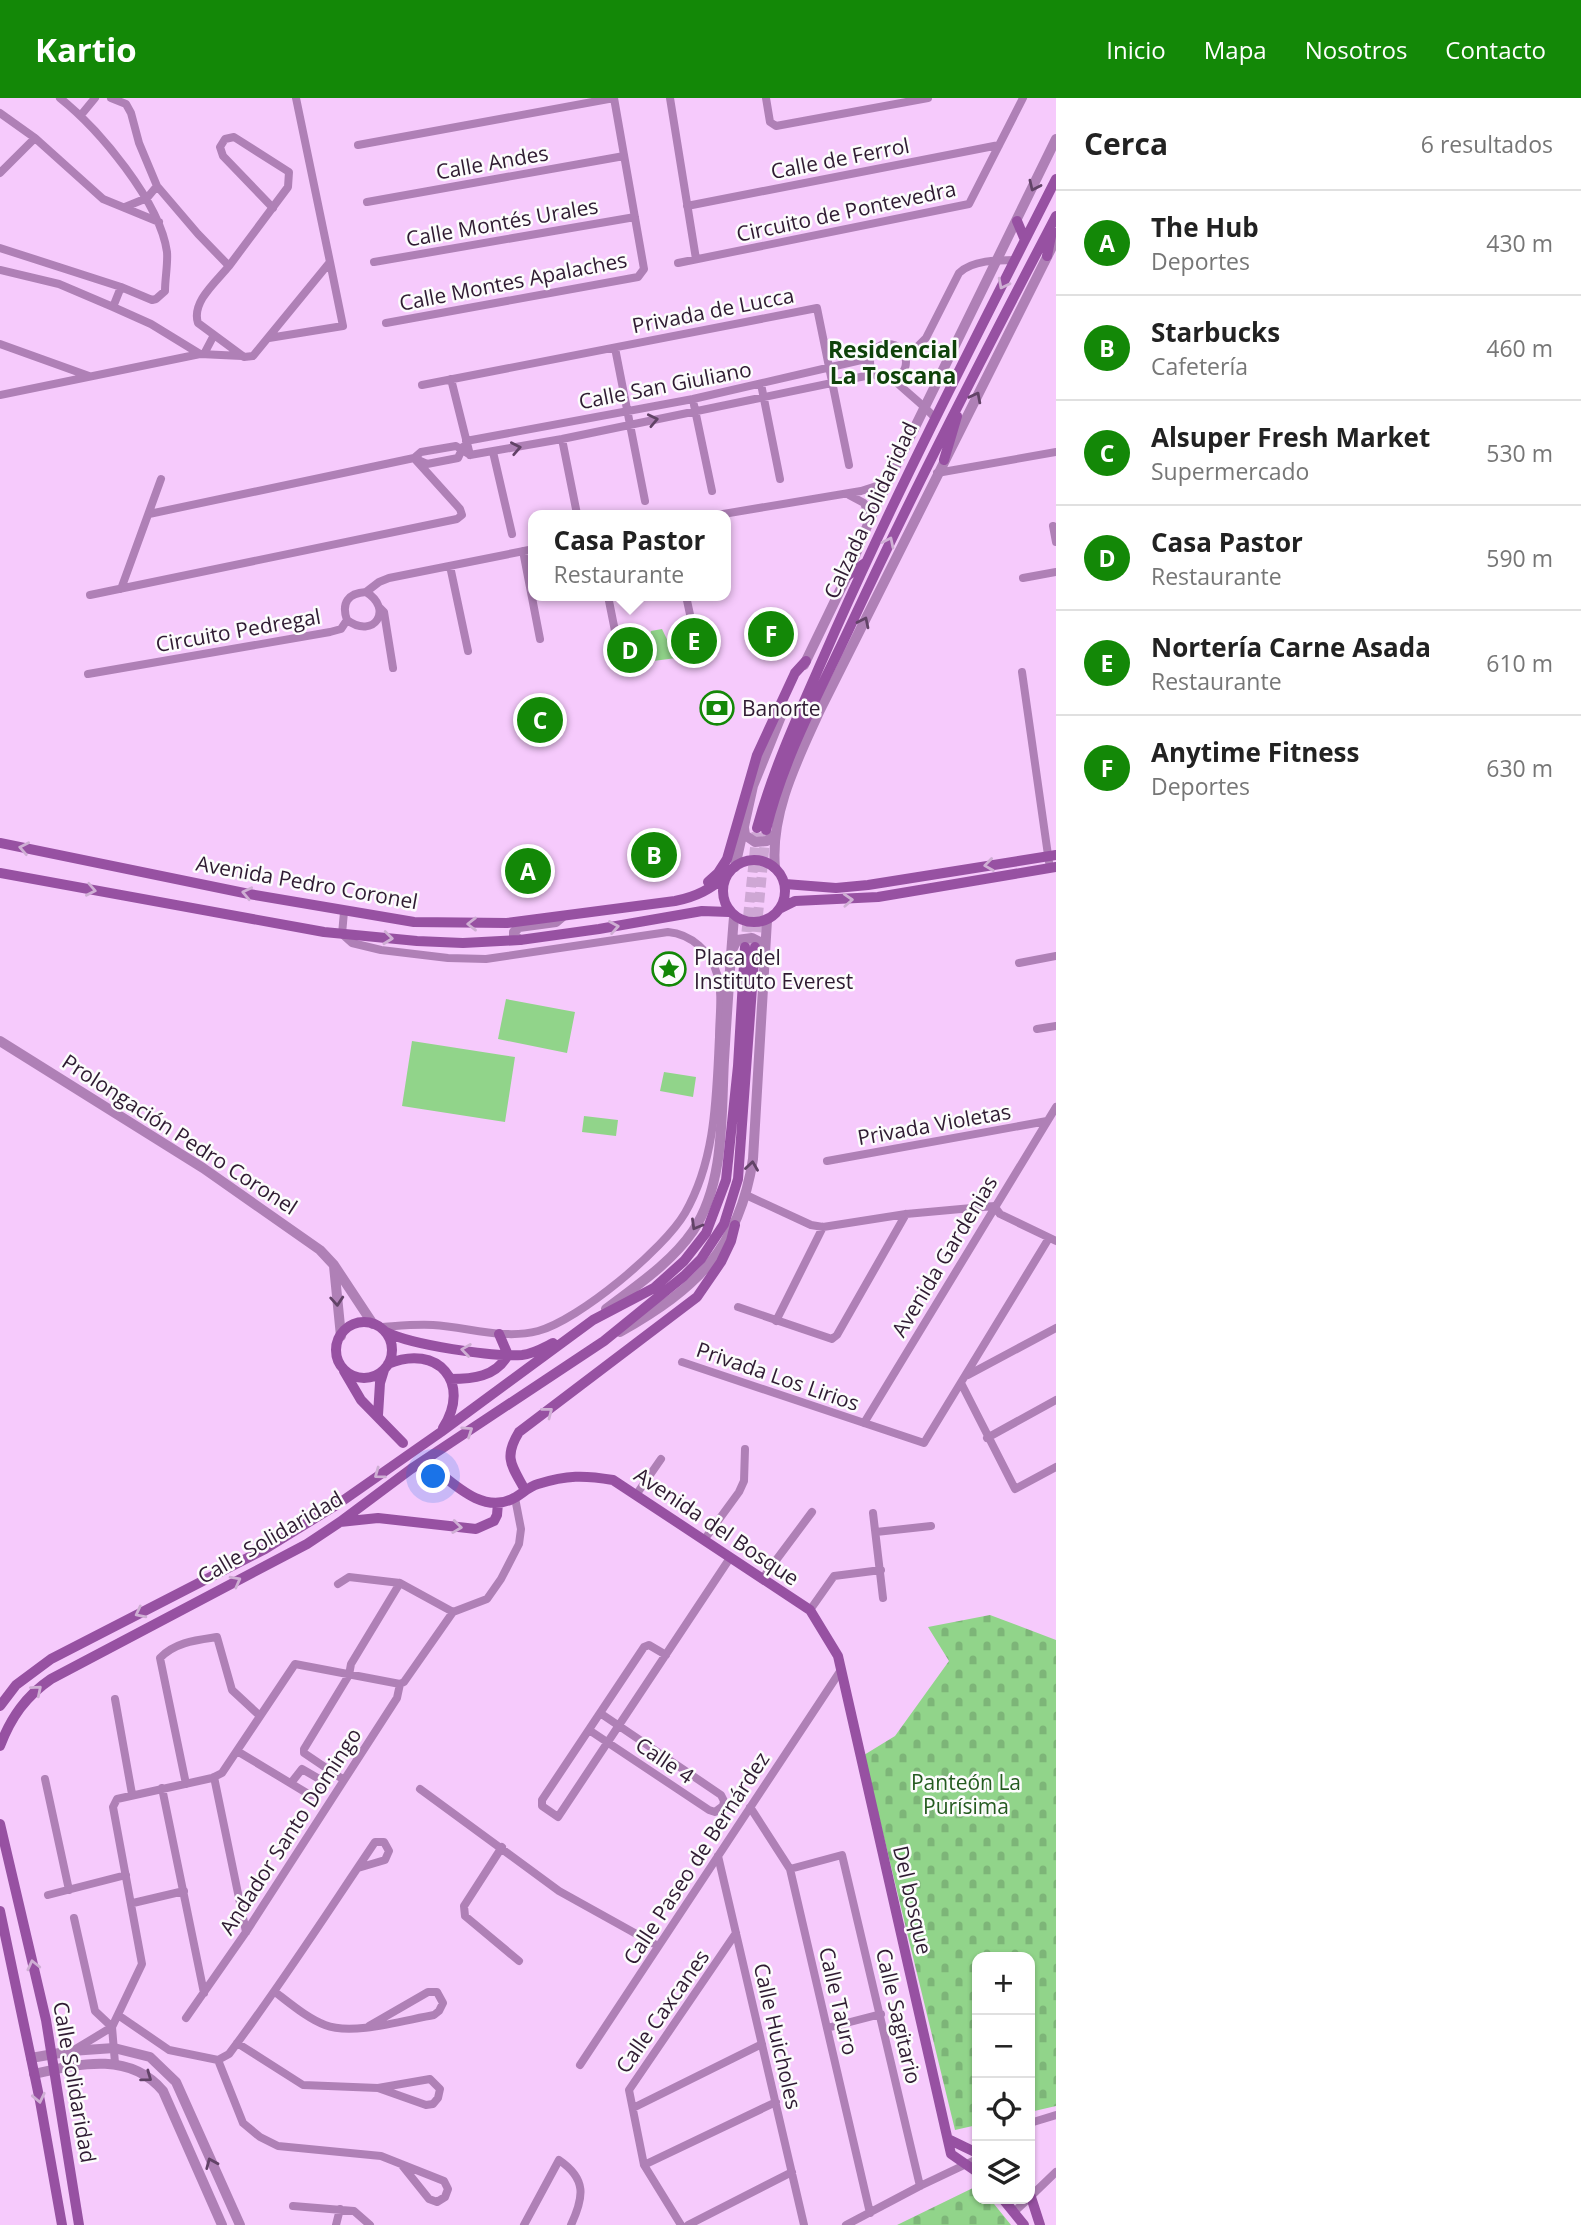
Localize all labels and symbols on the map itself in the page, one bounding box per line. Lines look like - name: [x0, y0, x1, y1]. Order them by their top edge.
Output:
- street label: Calle de Ferrol: [768, 131, 912, 185]
- street label: Calle Andes: [434, 138, 550, 186]
- street label: Circuito de Pontevedra: [734, 174, 958, 248]
- one-way arrow: [1028, 179, 1042, 191]
- street label: Calle Montés Urales: [404, 191, 600, 253]
- street label: Calle Montes Apalaches: [397, 245, 629, 317]
- one-way arrow: [998, 277, 1011, 289]
- street label: Privada de Lucca: [630, 281, 796, 339]
- district label: Residencial La Toscana: [828, 333, 958, 391]
- street label: Calle San Giuliano: [576, 355, 754, 415]
- one-way arrow: [968, 392, 982, 404]
- one-way arrow: [647, 414, 659, 428]
- street label: Calzada Solidaridad: [817, 417, 923, 603]
- one-way arrow: [510, 441, 522, 456]
- one-way arrow: [881, 537, 895, 549]
- street label: Circuito Pedregal: [153, 602, 323, 658]
- pin: F: [748, 608, 794, 660]
- pin: E: [671, 615, 717, 667]
- one-way arrow: [855, 617, 869, 629]
- pin: D: [607, 624, 653, 676]
- bank icon: Banorte: [698, 689, 736, 727]
- pin: C: [517, 694, 563, 746]
- place label: Banorte: [742, 694, 821, 722]
- pin: B: [631, 829, 677, 881]
- one-way arrow: [18, 841, 30, 856]
- pin: A: [505, 845, 551, 897]
- street label: Avenida Pedro Coronel: [194, 849, 420, 915]
- one-way arrow: [983, 857, 994, 872]
- one-way arrow: [85, 882, 97, 897]
- one-way arrow: [241, 886, 253, 901]
- one-way arrow: [843, 893, 854, 908]
- one-way arrow: [466, 916, 477, 932]
- one-way arrow: [608, 920, 620, 935]
- one-way arrow: [383, 930, 394, 945]
- place label: Placa del Instituto Everest: [694, 943, 853, 995]
- place icon: Placa del Instituto Everest: [650, 950, 688, 988]
- street label: Prolongación Pedro Coronel: [57, 1047, 303, 1221]
- street label: Privada Violetas: [855, 1097, 1013, 1151]
- one-way arrow: [744, 1160, 759, 1172]
- street label: Avenida Gardenias: [885, 1170, 1003, 1342]
- one-way arrow: [691, 1218, 704, 1231]
- one-way arrow: [329, 1295, 344, 1306]
- street label: Privada Los Lirios: [693, 1335, 863, 1417]
- one-way arrow: [460, 1342, 472, 1357]
- one-way arrow: [540, 1407, 552, 1420]
- one-way arrow: [460, 1427, 473, 1439]
- your location: [416, 1459, 450, 1493]
- street label: Avenida del Bosque: [629, 1460, 805, 1592]
- one-way arrow: [374, 1466, 387, 1478]
- street label: Calle Solidaridad: [192, 1484, 348, 1590]
- one-way arrow: [451, 1520, 463, 1535]
- one-way arrow: [229, 1576, 241, 1589]
- one-way arrow: [135, 1605, 148, 1619]
- one-way arrow: [29, 1686, 42, 1698]
- street label: Andador Santo Domingo: [213, 1722, 367, 1940]
- street label: Calle 4: [630, 1730, 700, 1790]
- street label: Calle Paseo de Bernárdez: [617, 1746, 776, 1970]
- park label: Panteón La Purísima: [911, 1768, 1021, 1820]
- street label: Del bosque: [887, 1843, 939, 1957]
- street label: Calle Caxcanes: [609, 1944, 715, 2078]
- street label: Calle Tauro: [813, 1944, 865, 2058]
- street label: Calle Sagitario: [870, 1945, 928, 2087]
- one-way arrow: [27, 1959, 41, 1971]
- street label: Calle Huicholes: [748, 1960, 808, 2112]
- street label: Calle Solidaridad: [47, 1999, 103, 2165]
- one-way arrow: [139, 2069, 152, 2081]
- one-way arrow: [31, 2092, 46, 2104]
- one-way arrow: [206, 2158, 220, 2170]

